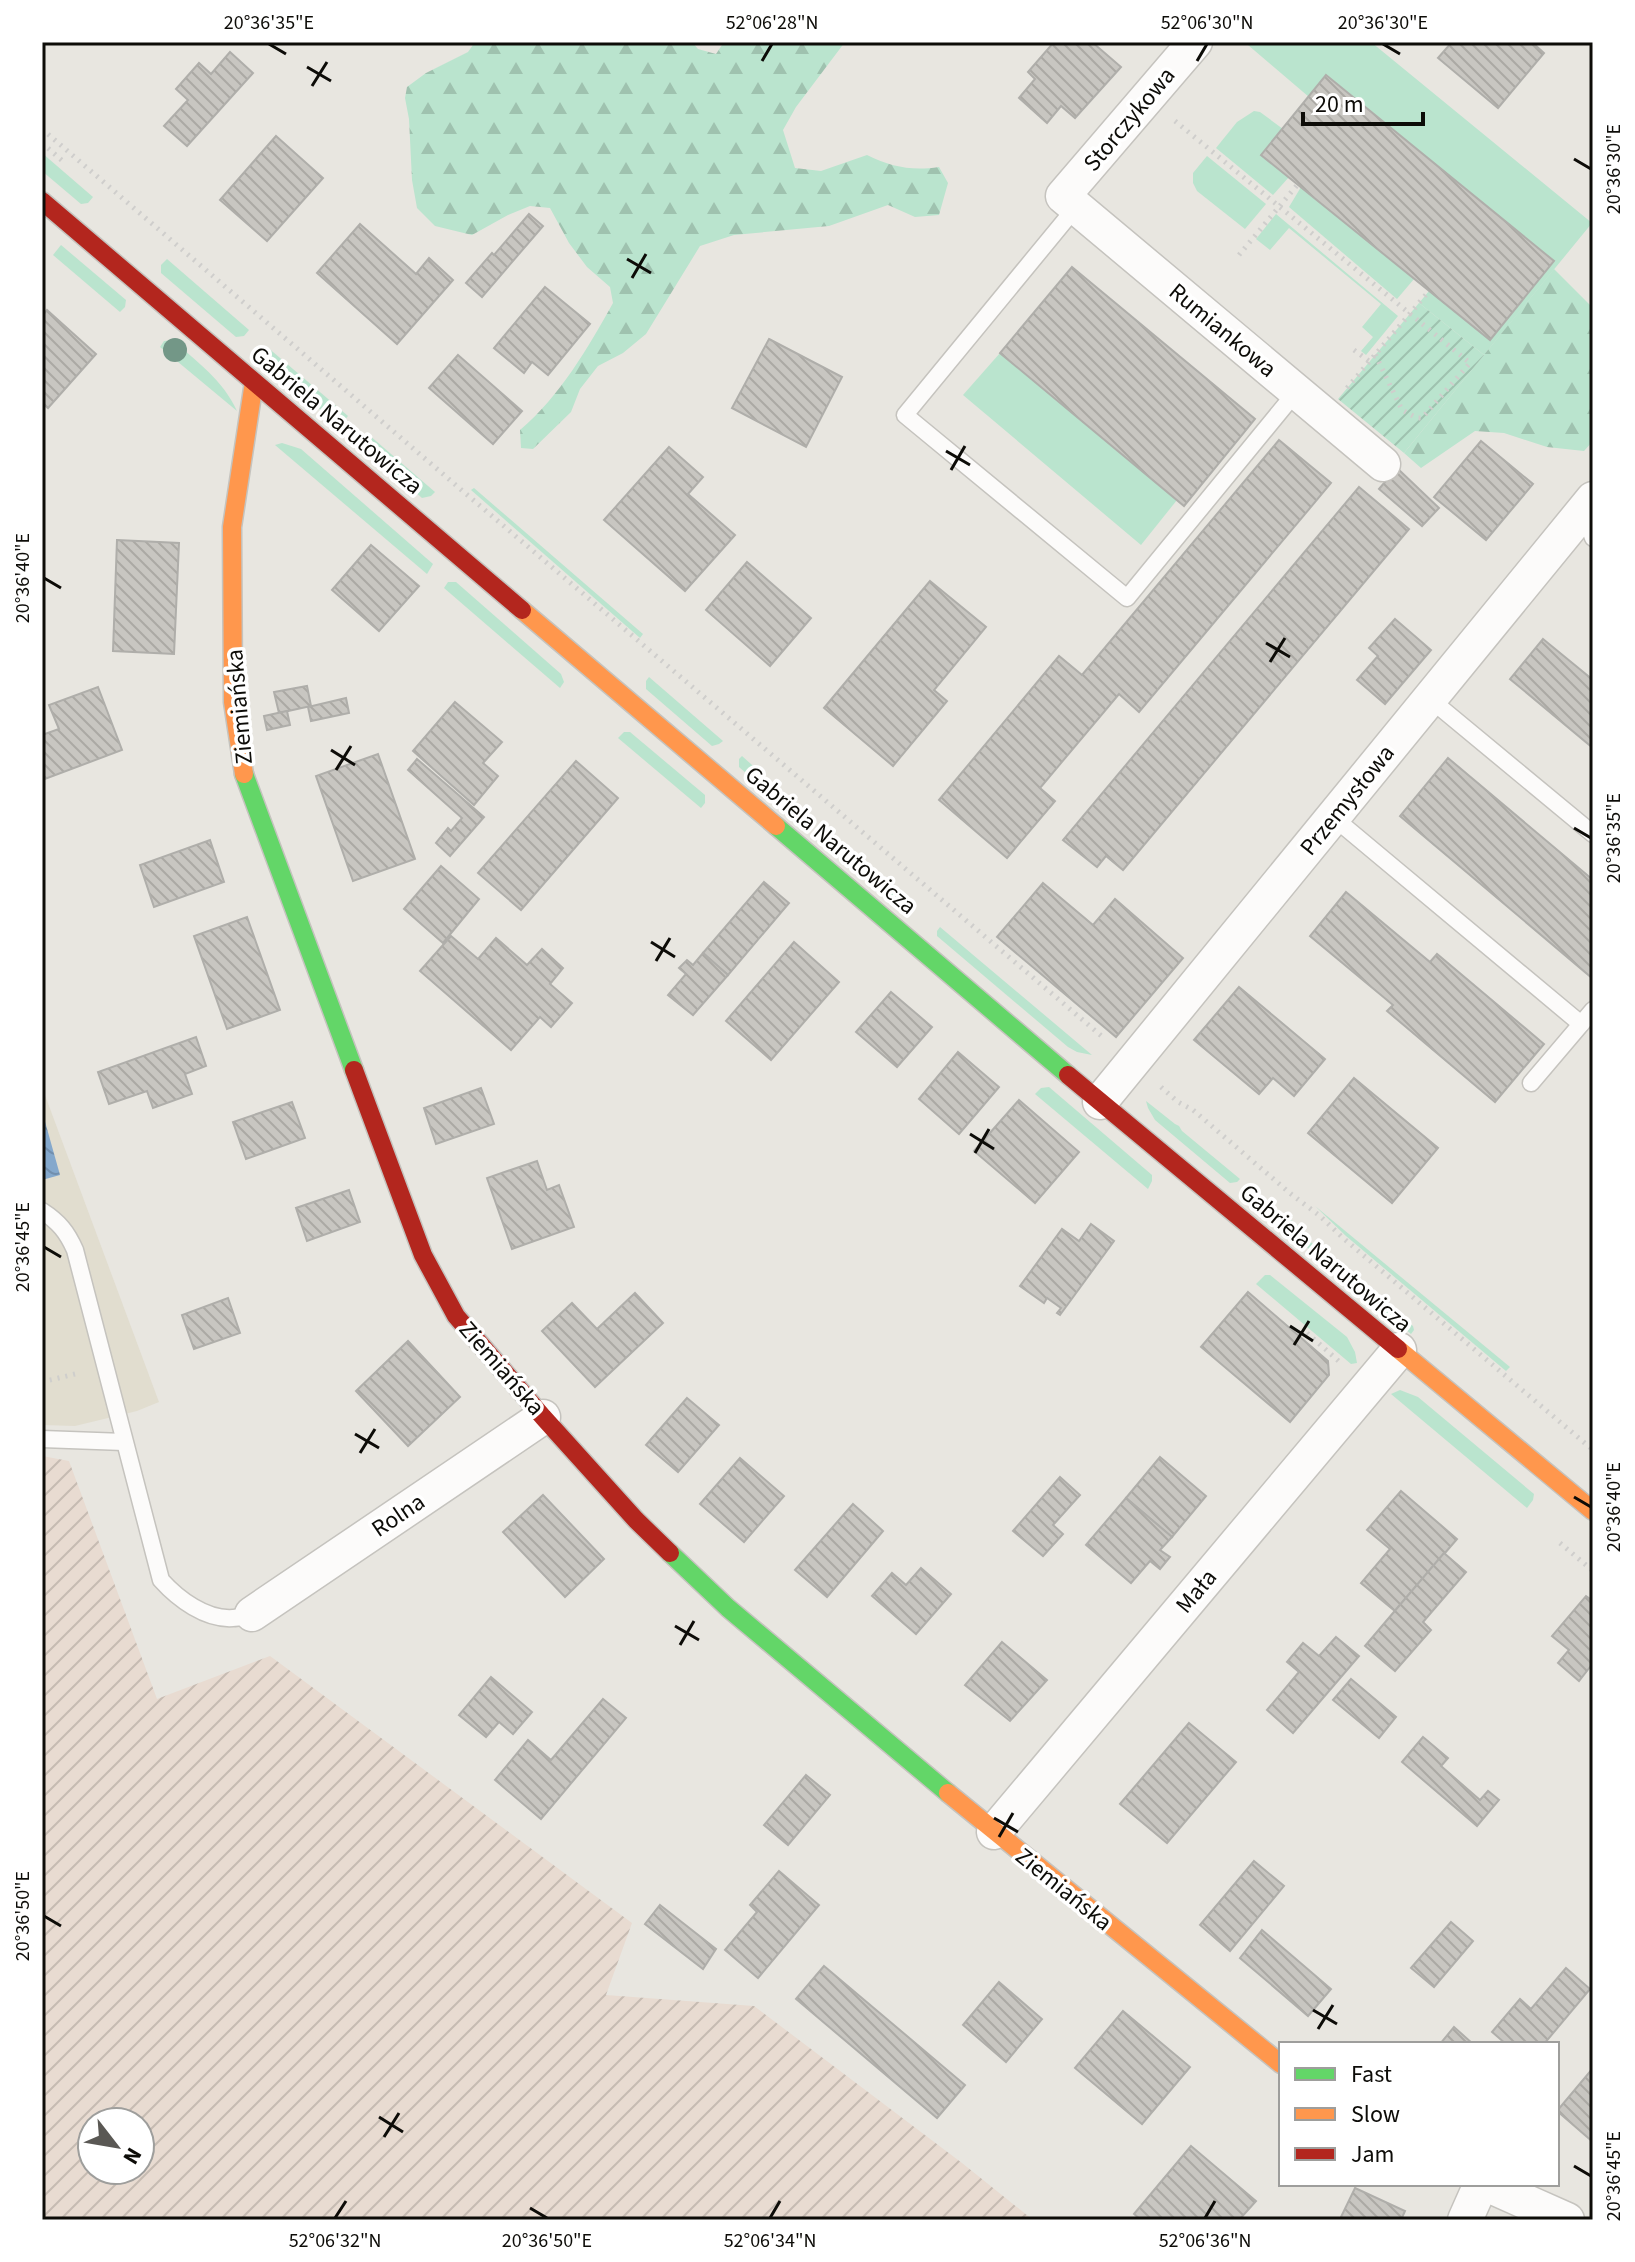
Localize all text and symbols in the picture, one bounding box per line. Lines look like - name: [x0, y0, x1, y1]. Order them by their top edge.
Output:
- text: 20°36'35"E: [224, 9, 314, 37]
- text: 52°06'28"N: [726, 9, 818, 37]
- text: 52°06'30"N: [1161, 9, 1253, 37]
- text: 20°36'30"E: [1338, 9, 1428, 37]
- street label: Storczykowa: [1075, 59, 1184, 179]
- scale bar: [1303, 76, 1423, 126]
- text: 20 m: [1315, 87, 1364, 122]
- text: 20°36'30"E: [1600, 124, 1628, 214]
- street label: Rumiankowa: [1161, 275, 1284, 386]
- street label: Gabriela Narutowicza: [243, 338, 430, 503]
- text: 20°36'40"E: [9, 533, 37, 623]
- street label: Ziemiańska: [217, 648, 262, 766]
- street label: Przemysłowa: [1292, 737, 1403, 863]
- street label: Gabriela Narutowicza: [737, 758, 924, 923]
- text: 20°36'35"E: [1600, 793, 1628, 883]
- street label: Gabriela Narutowicza: [1232, 1176, 1419, 1341]
- text: 20°36'45"E: [9, 1202, 37, 1292]
- street label: Ziemiańska: [451, 1313, 553, 1423]
- text: 20°36'40"E: [1600, 1462, 1628, 1552]
- street label: Rolna: [365, 1485, 432, 1546]
- street label: Mała: [1167, 1561, 1225, 1621]
- street label: Ziemiańska: [1008, 1839, 1120, 1939]
- text: 20°36'50"E: [9, 1871, 37, 1961]
- legend: [1279, 2042, 1559, 2186]
- text: Fast: [1351, 2057, 1392, 2092]
- text: Slow: [1351, 2097, 1400, 2132]
- north arrow: [76, 2106, 156, 2186]
- text: 20°36'45"E: [1600, 2131, 1628, 2221]
- text: Jam: [1351, 2137, 1395, 2172]
- text: N: [115, 2141, 150, 2170]
- text: 52°06'32"N: [289, 2227, 381, 2255]
- text: 20°36'50"E: [502, 2227, 592, 2255]
- text: 52°06'34"N: [724, 2227, 816, 2255]
- text: 52°06'36"N: [1159, 2227, 1251, 2255]

